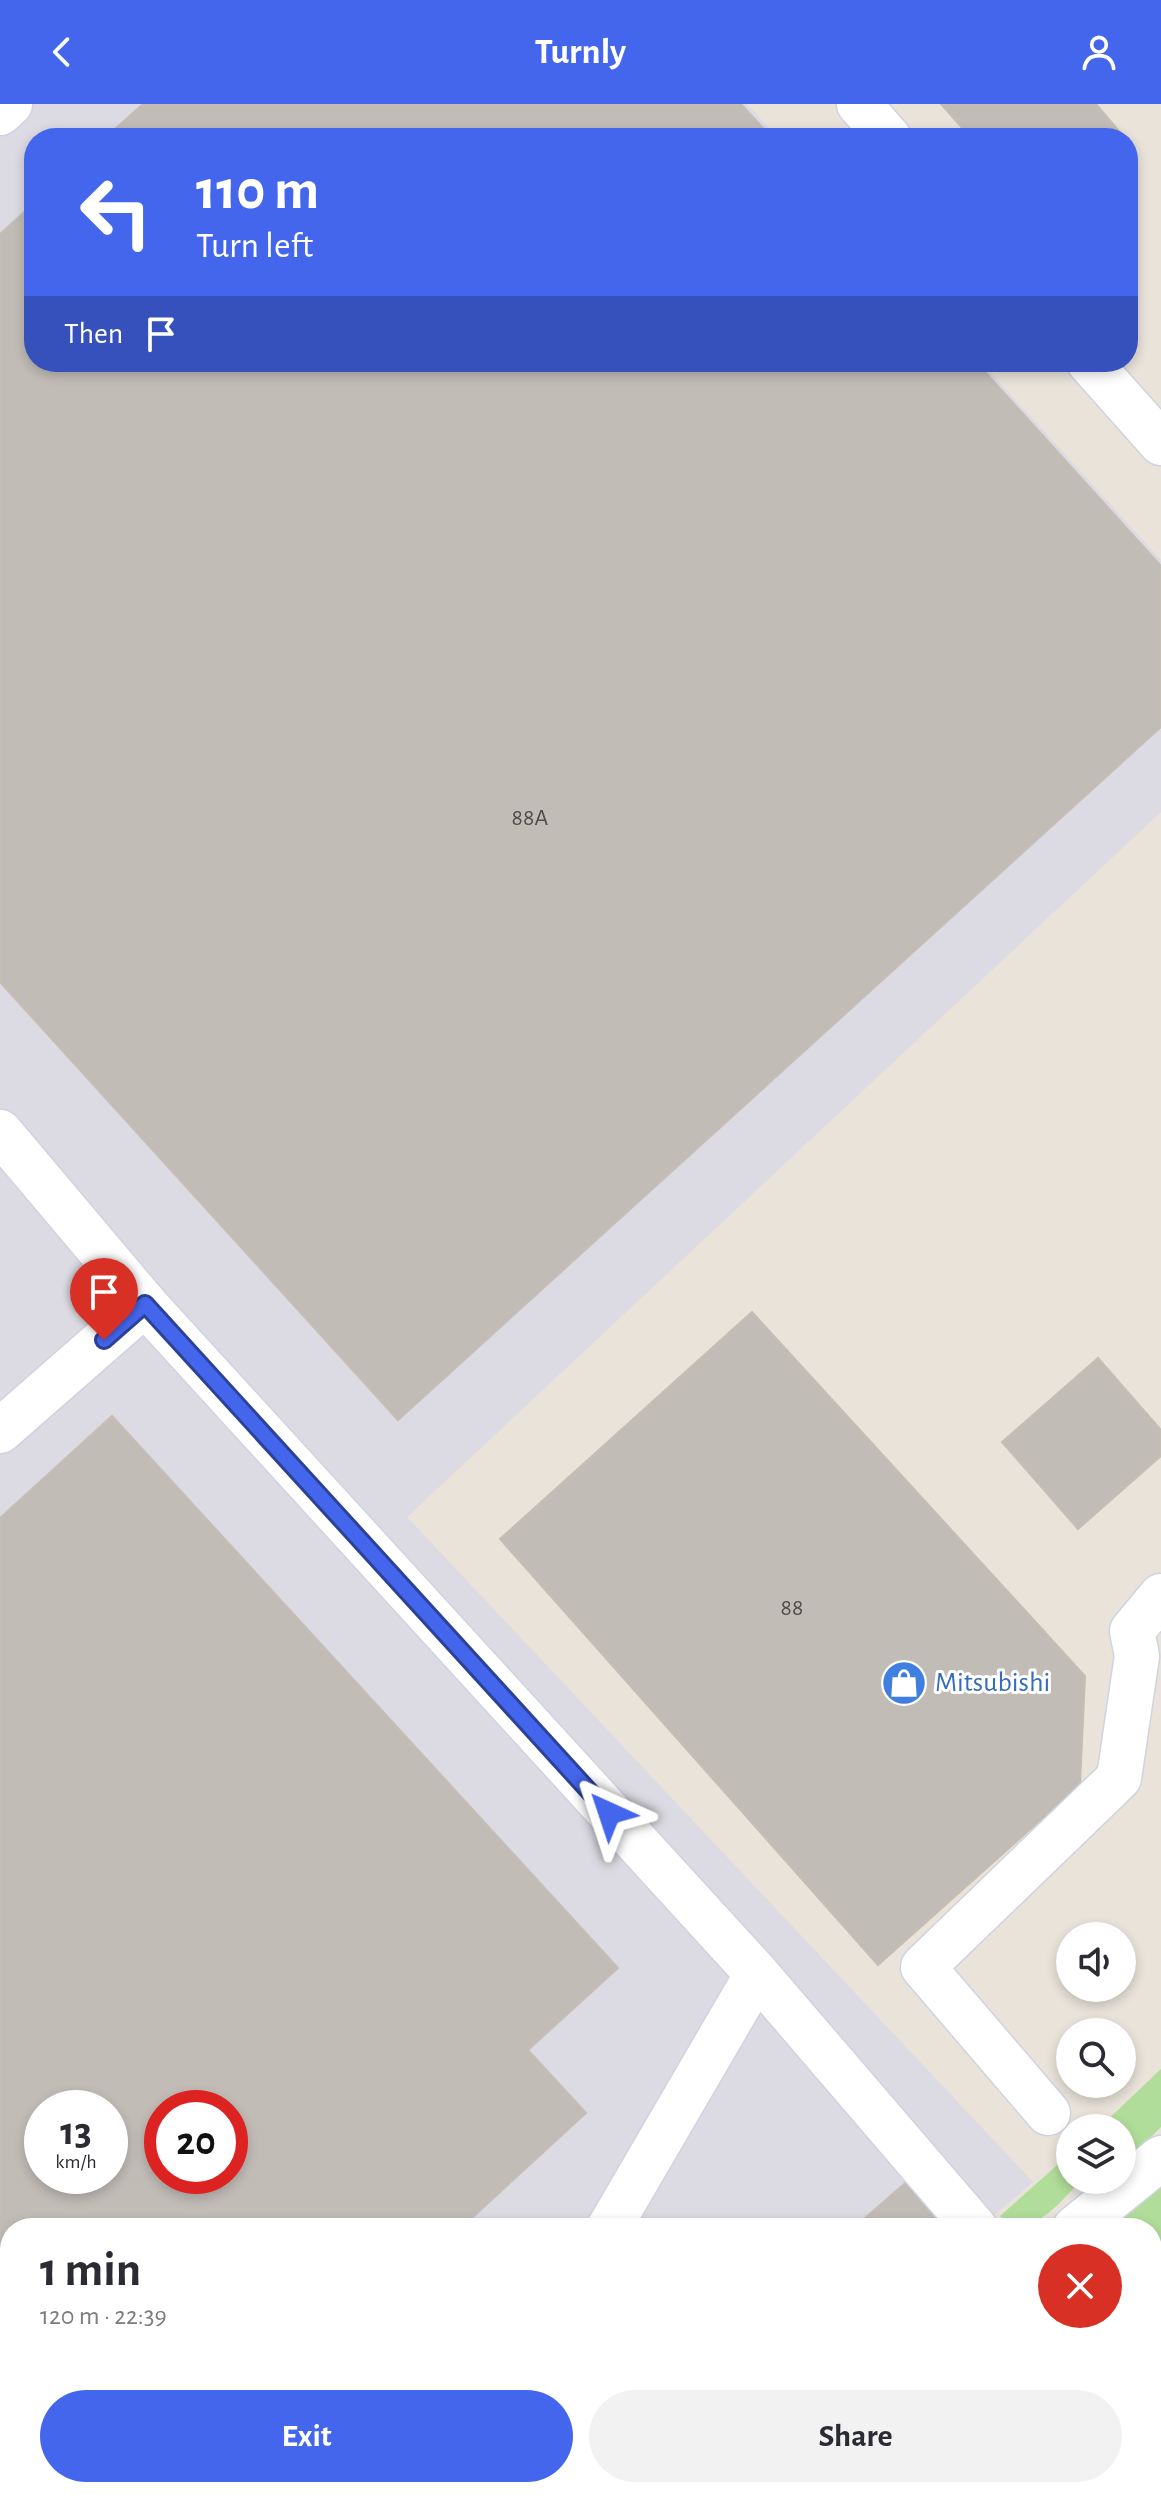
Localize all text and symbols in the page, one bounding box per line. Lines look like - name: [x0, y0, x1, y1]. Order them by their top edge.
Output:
- icon: back: [40, 30, 84, 74]
- icon: person: [1077, 30, 1121, 74]
- text: Turnly: [535, 34, 626, 70]
- icon: left: [64, 160, 168, 264]
- text: 110 m: [196, 163, 319, 219]
- text: Turn left: [196, 228, 313, 264]
- icon: arrive: [139, 312, 183, 356]
- text: Then: [64, 319, 123, 349]
- house number: 88А: [512, 806, 548, 830]
- pin: [70, 1258, 138, 1340]
- icon: arrive: [82, 1270, 126, 1314]
- house number: 88: [781, 1596, 803, 1620]
- shop icon: Mitsubishi: [880, 1659, 928, 1707]
- place label: Mitsubishi: [935, 1669, 1050, 1697]
- position arrow: [567, 1771, 651, 1855]
- map controls: [1056, 1922, 1136, 2194]
- button: sound: [1056, 1922, 1136, 2002]
- button: search: [1056, 2018, 1136, 2098]
- speed limit sign: 20: [144, 2090, 248, 2194]
- text: 13: [60, 2112, 92, 2152]
- button: layers: [1056, 2114, 1136, 2194]
- text: km/h: [55, 2152, 97, 2172]
- button: close: [1038, 2244, 1122, 2328]
- text: 1 min: [40, 2247, 141, 2295]
- text: 120 m · 22:39: [40, 2303, 167, 2329]
- button: Exit: [40, 2390, 573, 2482]
- button: Share: [589, 2390, 1122, 2482]

